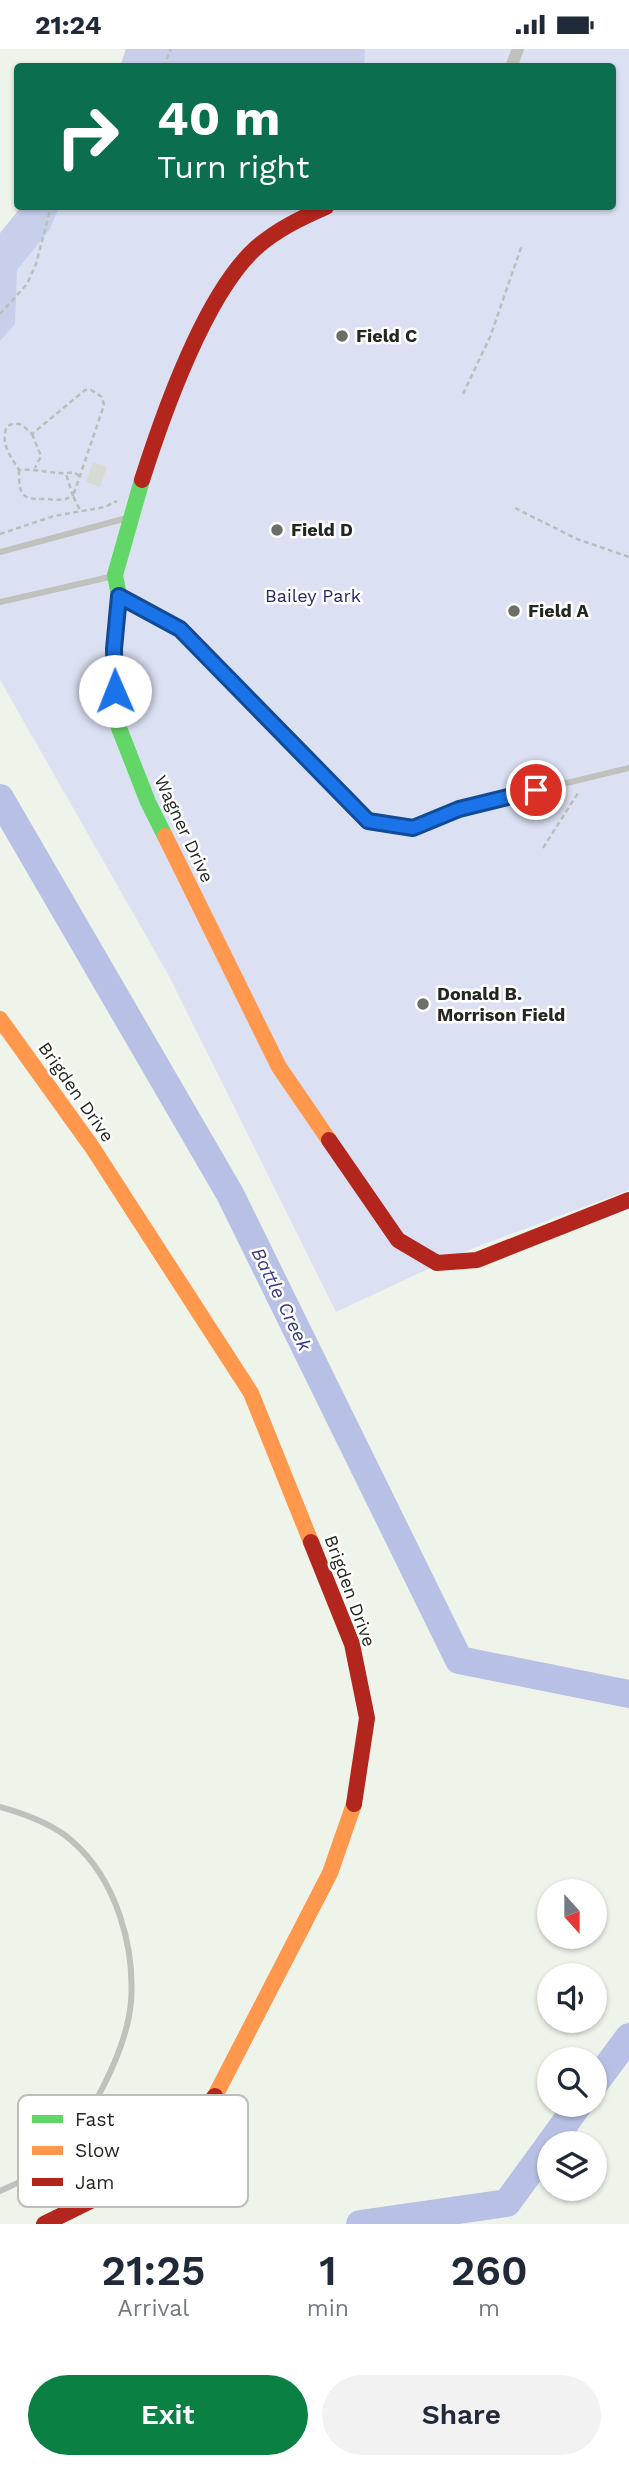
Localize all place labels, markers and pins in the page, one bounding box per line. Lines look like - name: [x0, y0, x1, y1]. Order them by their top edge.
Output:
- place label: Field C: [356, 325, 417, 346]
- marker: Field C: [334, 328, 350, 344]
- place label: Field D: [291, 519, 353, 540]
- marker: Field D: [269, 522, 285, 538]
- place label: Field A: [528, 600, 590, 621]
- marker: Field A: [506, 603, 522, 619]
- pin: [506, 760, 566, 820]
- place label: Donald B. Morrison Field: [437, 983, 565, 1025]
- marker: Donald B. Morrison Field: [415, 996, 431, 1012]

